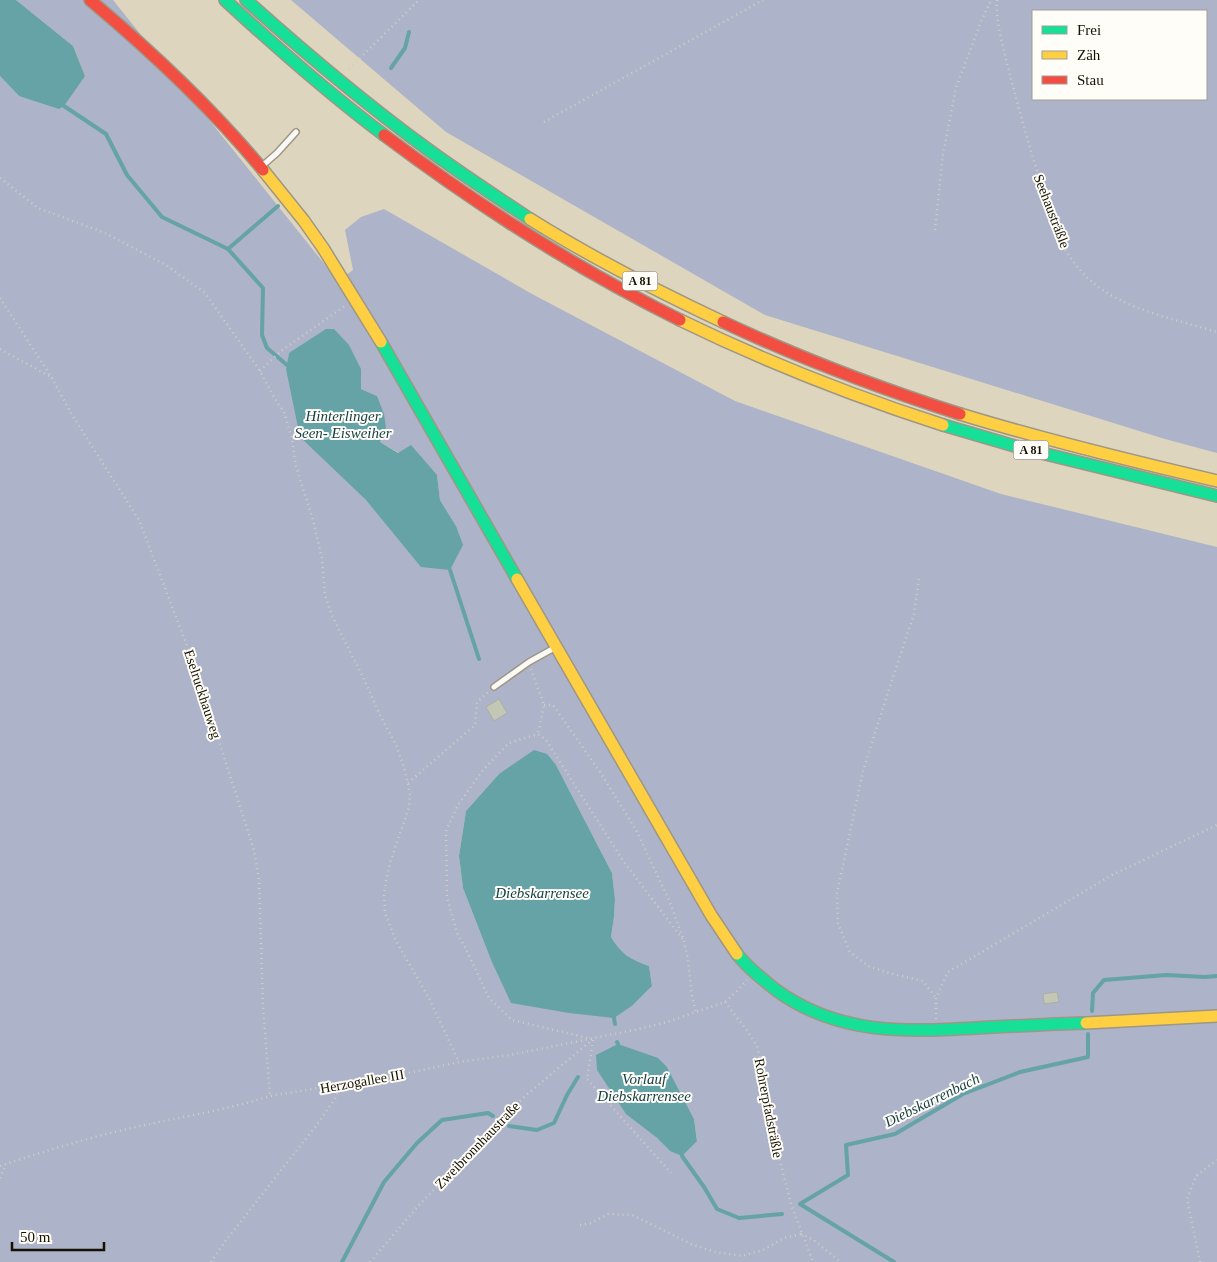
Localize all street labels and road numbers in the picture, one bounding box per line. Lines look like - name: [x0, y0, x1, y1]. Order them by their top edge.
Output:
- street label: Seehausträßle: [1031, 172, 1072, 250]
- road number: A 81: [622, 272, 658, 290]
- road number: A 81: [1014, 440, 1048, 460]
- street label: Eselruckhauweg: [181, 648, 224, 740]
- street label: Rohrerpfadsträßle: [752, 1057, 786, 1159]
- street label: Herzogallee III: [319, 1067, 406, 1096]
- street label: Zweibronnhaustraße: [432, 1099, 523, 1192]

